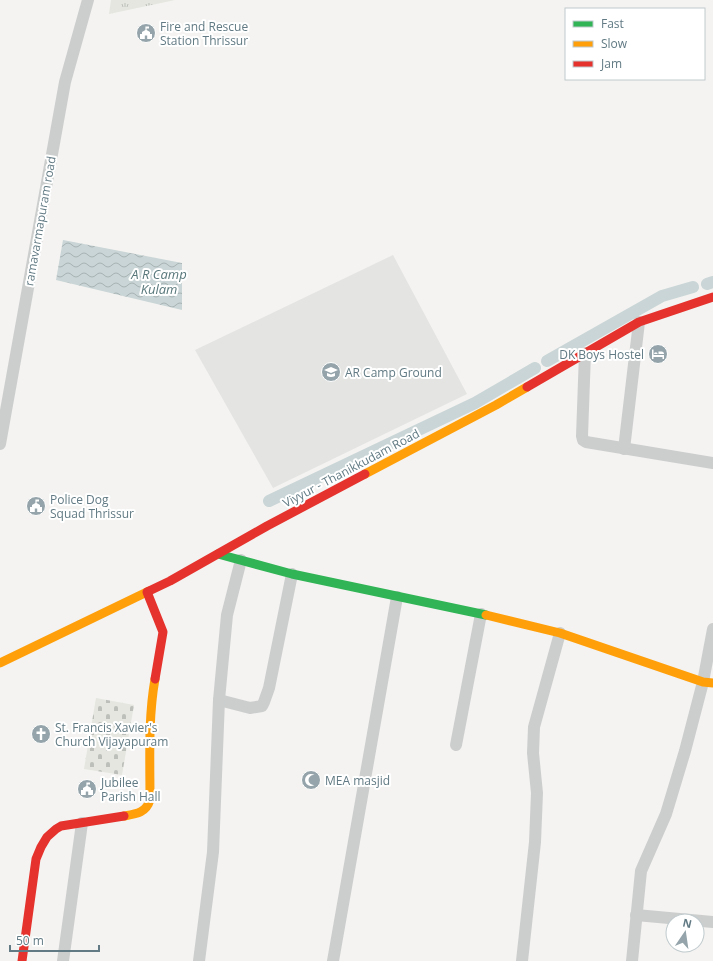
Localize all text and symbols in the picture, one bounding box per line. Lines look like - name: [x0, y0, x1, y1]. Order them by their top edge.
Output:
- legend: [565, 8, 705, 80]
- text: Fast: [601, 15, 624, 32]
- place label: Fire and Rescue Station Thrissur: [160, 18, 248, 49]
- public building icon: Fire and Rescue Station Thrissur: [135, 22, 157, 44]
- text: Slow: [601, 35, 628, 52]
- text: Jam: [600, 55, 622, 72]
- street label: ramavarmapuram road: [20, 155, 60, 287]
- water label: A R Camp Kulam: [130, 265, 187, 298]
- hotel icon: DK Boys Hostel: [647, 343, 669, 365]
- place label: DK Boys Hostel: [559, 346, 644, 363]
- school or university icon: AR Camp Ground: [320, 361, 342, 383]
- place label: AR Camp Ground: [345, 364, 442, 381]
- street label: Viyyur - Thanikkudam Road: [280, 425, 422, 511]
- place label: Police Dog Squad Thrissur: [50, 491, 134, 522]
- public building icon: Police Dog Squad Thrissur: [25, 495, 47, 517]
- place label: St. Francis Xavier's Church Vijayapuram: [55, 719, 168, 750]
- church icon: St. Francis Xavier's Church Vijayapuram: [30, 723, 52, 745]
- mosque icon: MEA masjid: [300, 769, 322, 791]
- place label: MEA masjid: [325, 772, 390, 789]
- place label: Jubilee Parish Hall: [100, 774, 161, 805]
- public building icon: Jubilee Parish Hall: [76, 778, 98, 800]
- north arrow: [665, 913, 705, 953]
- text: N: [681, 914, 693, 931]
- scale bar: [10, 927, 99, 953]
- text: 50 m: [16, 932, 44, 949]

